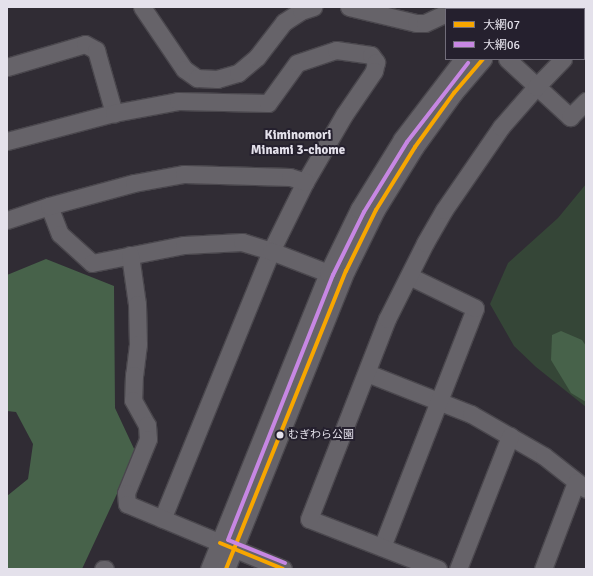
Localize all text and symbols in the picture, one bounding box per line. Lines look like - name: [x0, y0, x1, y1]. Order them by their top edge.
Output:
- legend: [445, 8, 585, 60]
- text: 大網07: [483, 18, 520, 33]
- text: 大網06: [483, 38, 520, 53]
- district label: Kiminomori Minami 3-chome: [251, 128, 345, 159]
- place label: むぎわら公園: [288, 428, 354, 442]
- marker: むぎわら公園: [275, 430, 285, 440]

